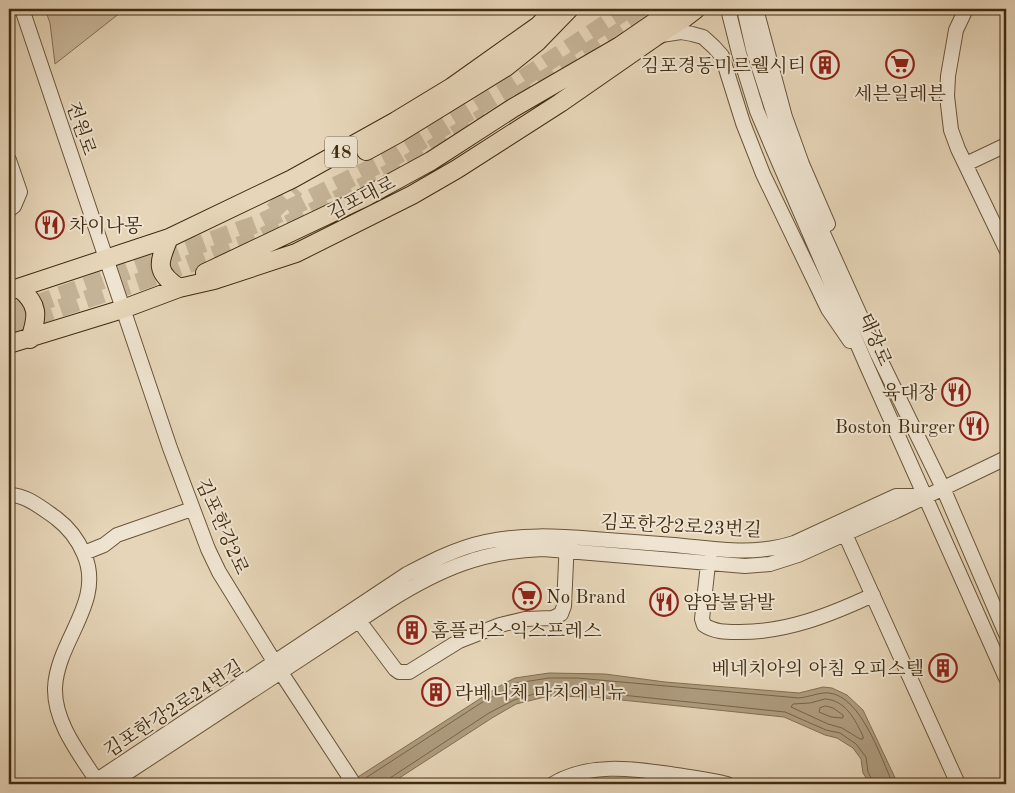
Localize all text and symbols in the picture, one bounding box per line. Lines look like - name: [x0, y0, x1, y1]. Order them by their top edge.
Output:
- supermarket icon: 세븐일레븐: [885, 49, 915, 79]
- building icon: 김포경동미르웰시티: [810, 50, 840, 80]
- place label: 김포경동미르웰시티: [641, 56, 806, 77]
- place label: 세븐일레븐: [854, 83, 946, 105]
- street label: 전원로: [62, 99, 99, 158]
- road number: 48: [325, 136, 357, 168]
- street label: 김포대로: [324, 172, 399, 224]
- restaurant icon: 차이나몽: [35, 210, 65, 240]
- place label: 차이나몽: [69, 216, 142, 237]
- street label: 태장로: [854, 310, 895, 369]
- restaurant icon: 육대장: [941, 377, 971, 407]
- place label: 육대장: [882, 383, 938, 404]
- restaurant icon: Boston Burger: [959, 411, 989, 441]
- place label: Boston Burger: [835, 419, 955, 438]
- street label: 김포한강2로: [191, 475, 252, 578]
- street label: 김포한강2로23번길: [600, 512, 762, 541]
- supermarket icon: No Brand: [512, 581, 542, 611]
- restaurant icon: 얌얌불닭발: [649, 587, 679, 617]
- place label: No Brand: [546, 589, 626, 608]
- place label: 얌얌불닭발: [683, 592, 775, 614]
- building icon: 홈플러스 익스프레스: [397, 615, 427, 645]
- place label: 홈플러스 익스프레스: [431, 620, 602, 642]
- building icon: 베네치아의 아침 오피스텔: [928, 653, 958, 683]
- street label: 김포한강2로24번길: [100, 656, 247, 762]
- place label: 베네치아의 아침 오피스텔: [711, 659, 924, 680]
- building icon: 라베니체 마치에비뉴: [421, 677, 451, 707]
- place label: 라베니체 마치에비뉴: [455, 682, 626, 704]

